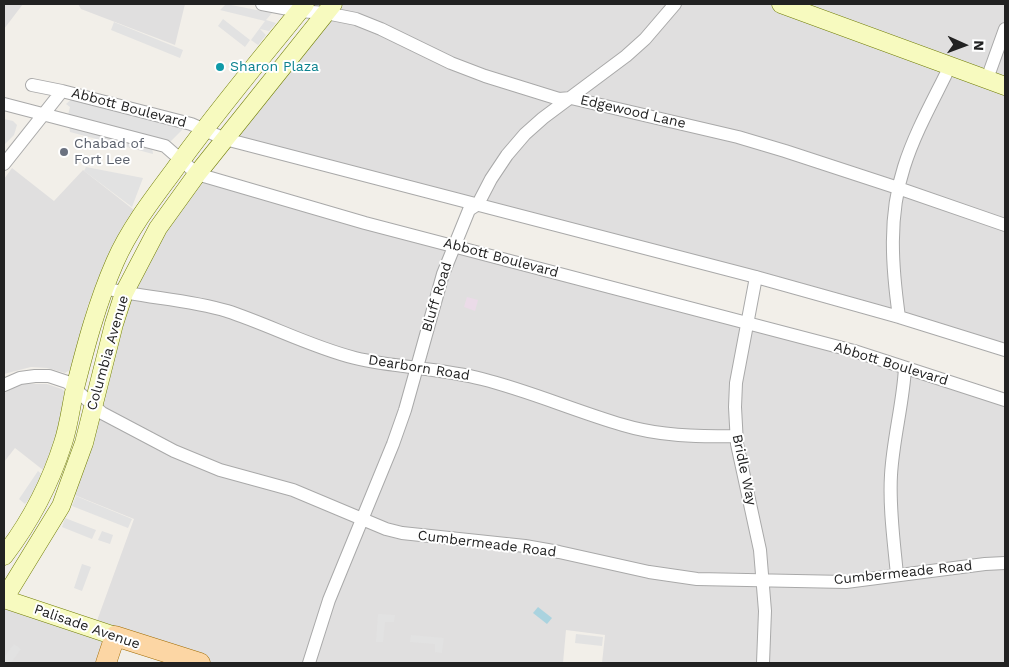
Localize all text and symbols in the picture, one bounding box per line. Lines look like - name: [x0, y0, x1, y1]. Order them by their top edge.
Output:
- north arrow: [939, 20, 989, 70]
- text: N: [971, 40, 987, 51]
- place label: Sharon Plaza: [230, 59, 319, 75]
- marker: Sharon Plaza: [214, 61, 226, 73]
- street label: Abbott Boulevard: [70, 85, 188, 131]
- street label: Edgewood Lane: [579, 92, 687, 132]
- place label: Chabad of Fort Lee: [74, 136, 144, 168]
- marker: Chabad of Fort Lee: [58, 146, 70, 158]
- street label: Abbott Boulevard: [442, 235, 560, 281]
- street label: Bluff Road: [418, 260, 456, 334]
- street label: Columbia Avenue: [84, 293, 132, 413]
- street label: Abbott Boulevard: [832, 339, 950, 389]
- street label: Dearborn Road: [367, 352, 471, 384]
- street label: Bridle Way: [728, 433, 760, 507]
- street label: Cumbermeade Road: [417, 527, 557, 561]
- street label: Cumbermeade Road: [833, 557, 973, 589]
- street label: Palisade Avenue: [32, 601, 142, 653]

